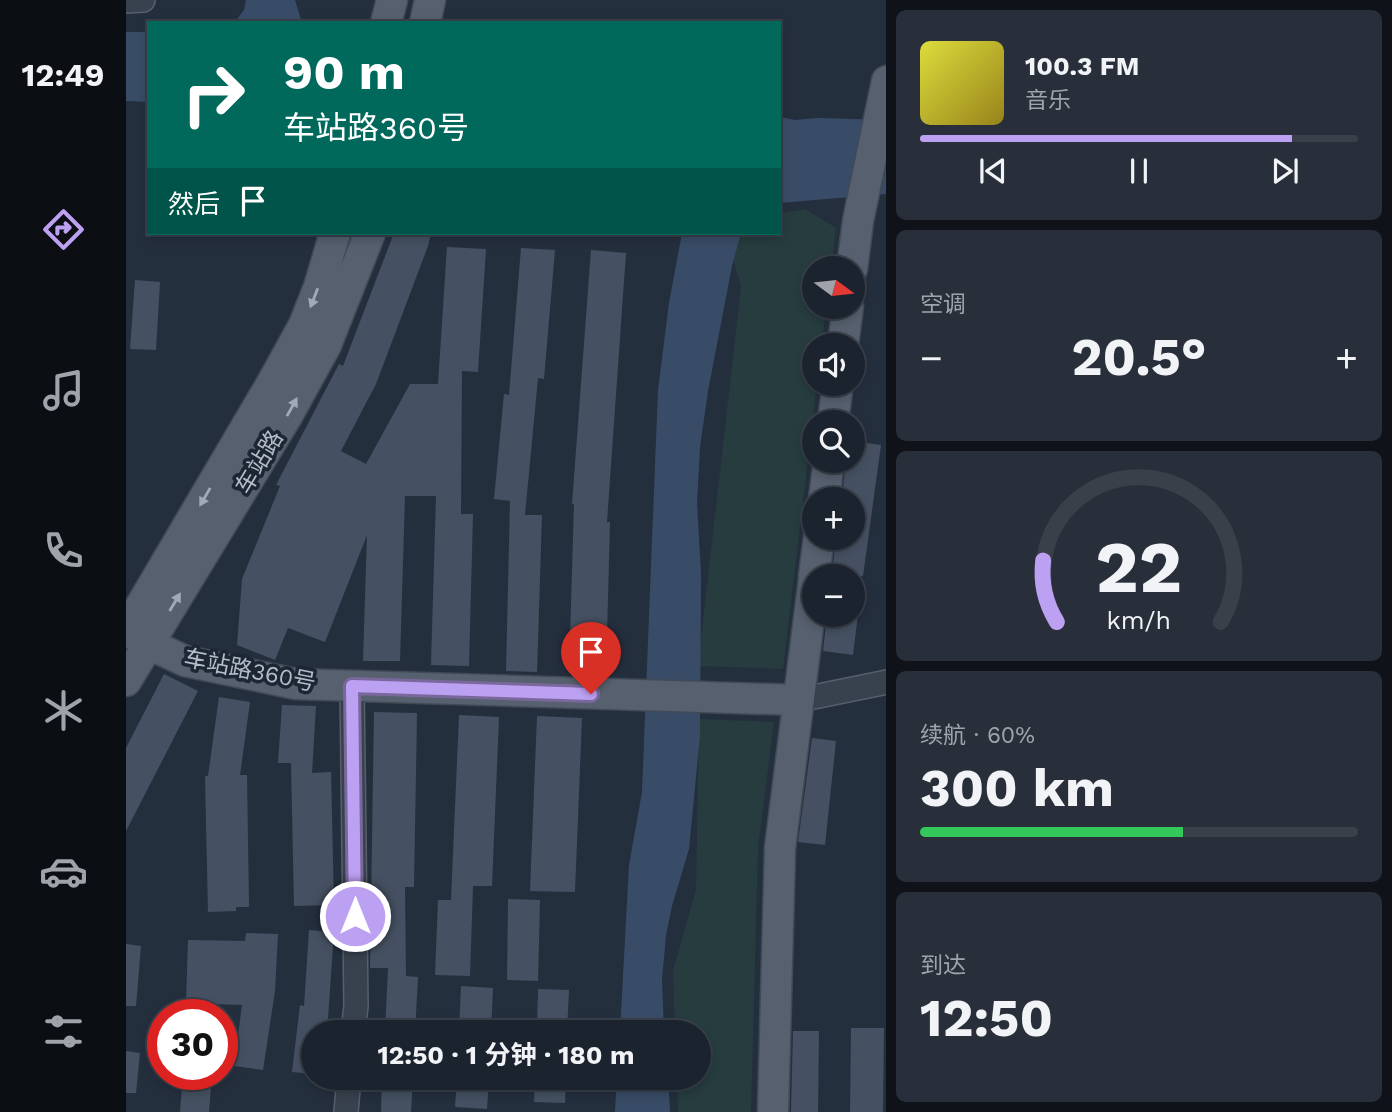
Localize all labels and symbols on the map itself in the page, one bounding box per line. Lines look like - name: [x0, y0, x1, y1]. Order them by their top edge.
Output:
- north arrow: [802, 256, 864, 318]
- one-way arrow: [309, 288, 320, 309]
- one-way arrow: [286, 397, 298, 417]
- street label: 车站路: [230, 426, 289, 499]
- one-way arrow: [199, 488, 211, 507]
- one-way arrow: [168, 593, 181, 612]
- pin: [561, 622, 621, 694]
- street label: 车站路360号: [182, 644, 318, 696]
- position arrow: [318, 879, 392, 953]
- speed limit sign: 30: [147, 999, 238, 1090]

